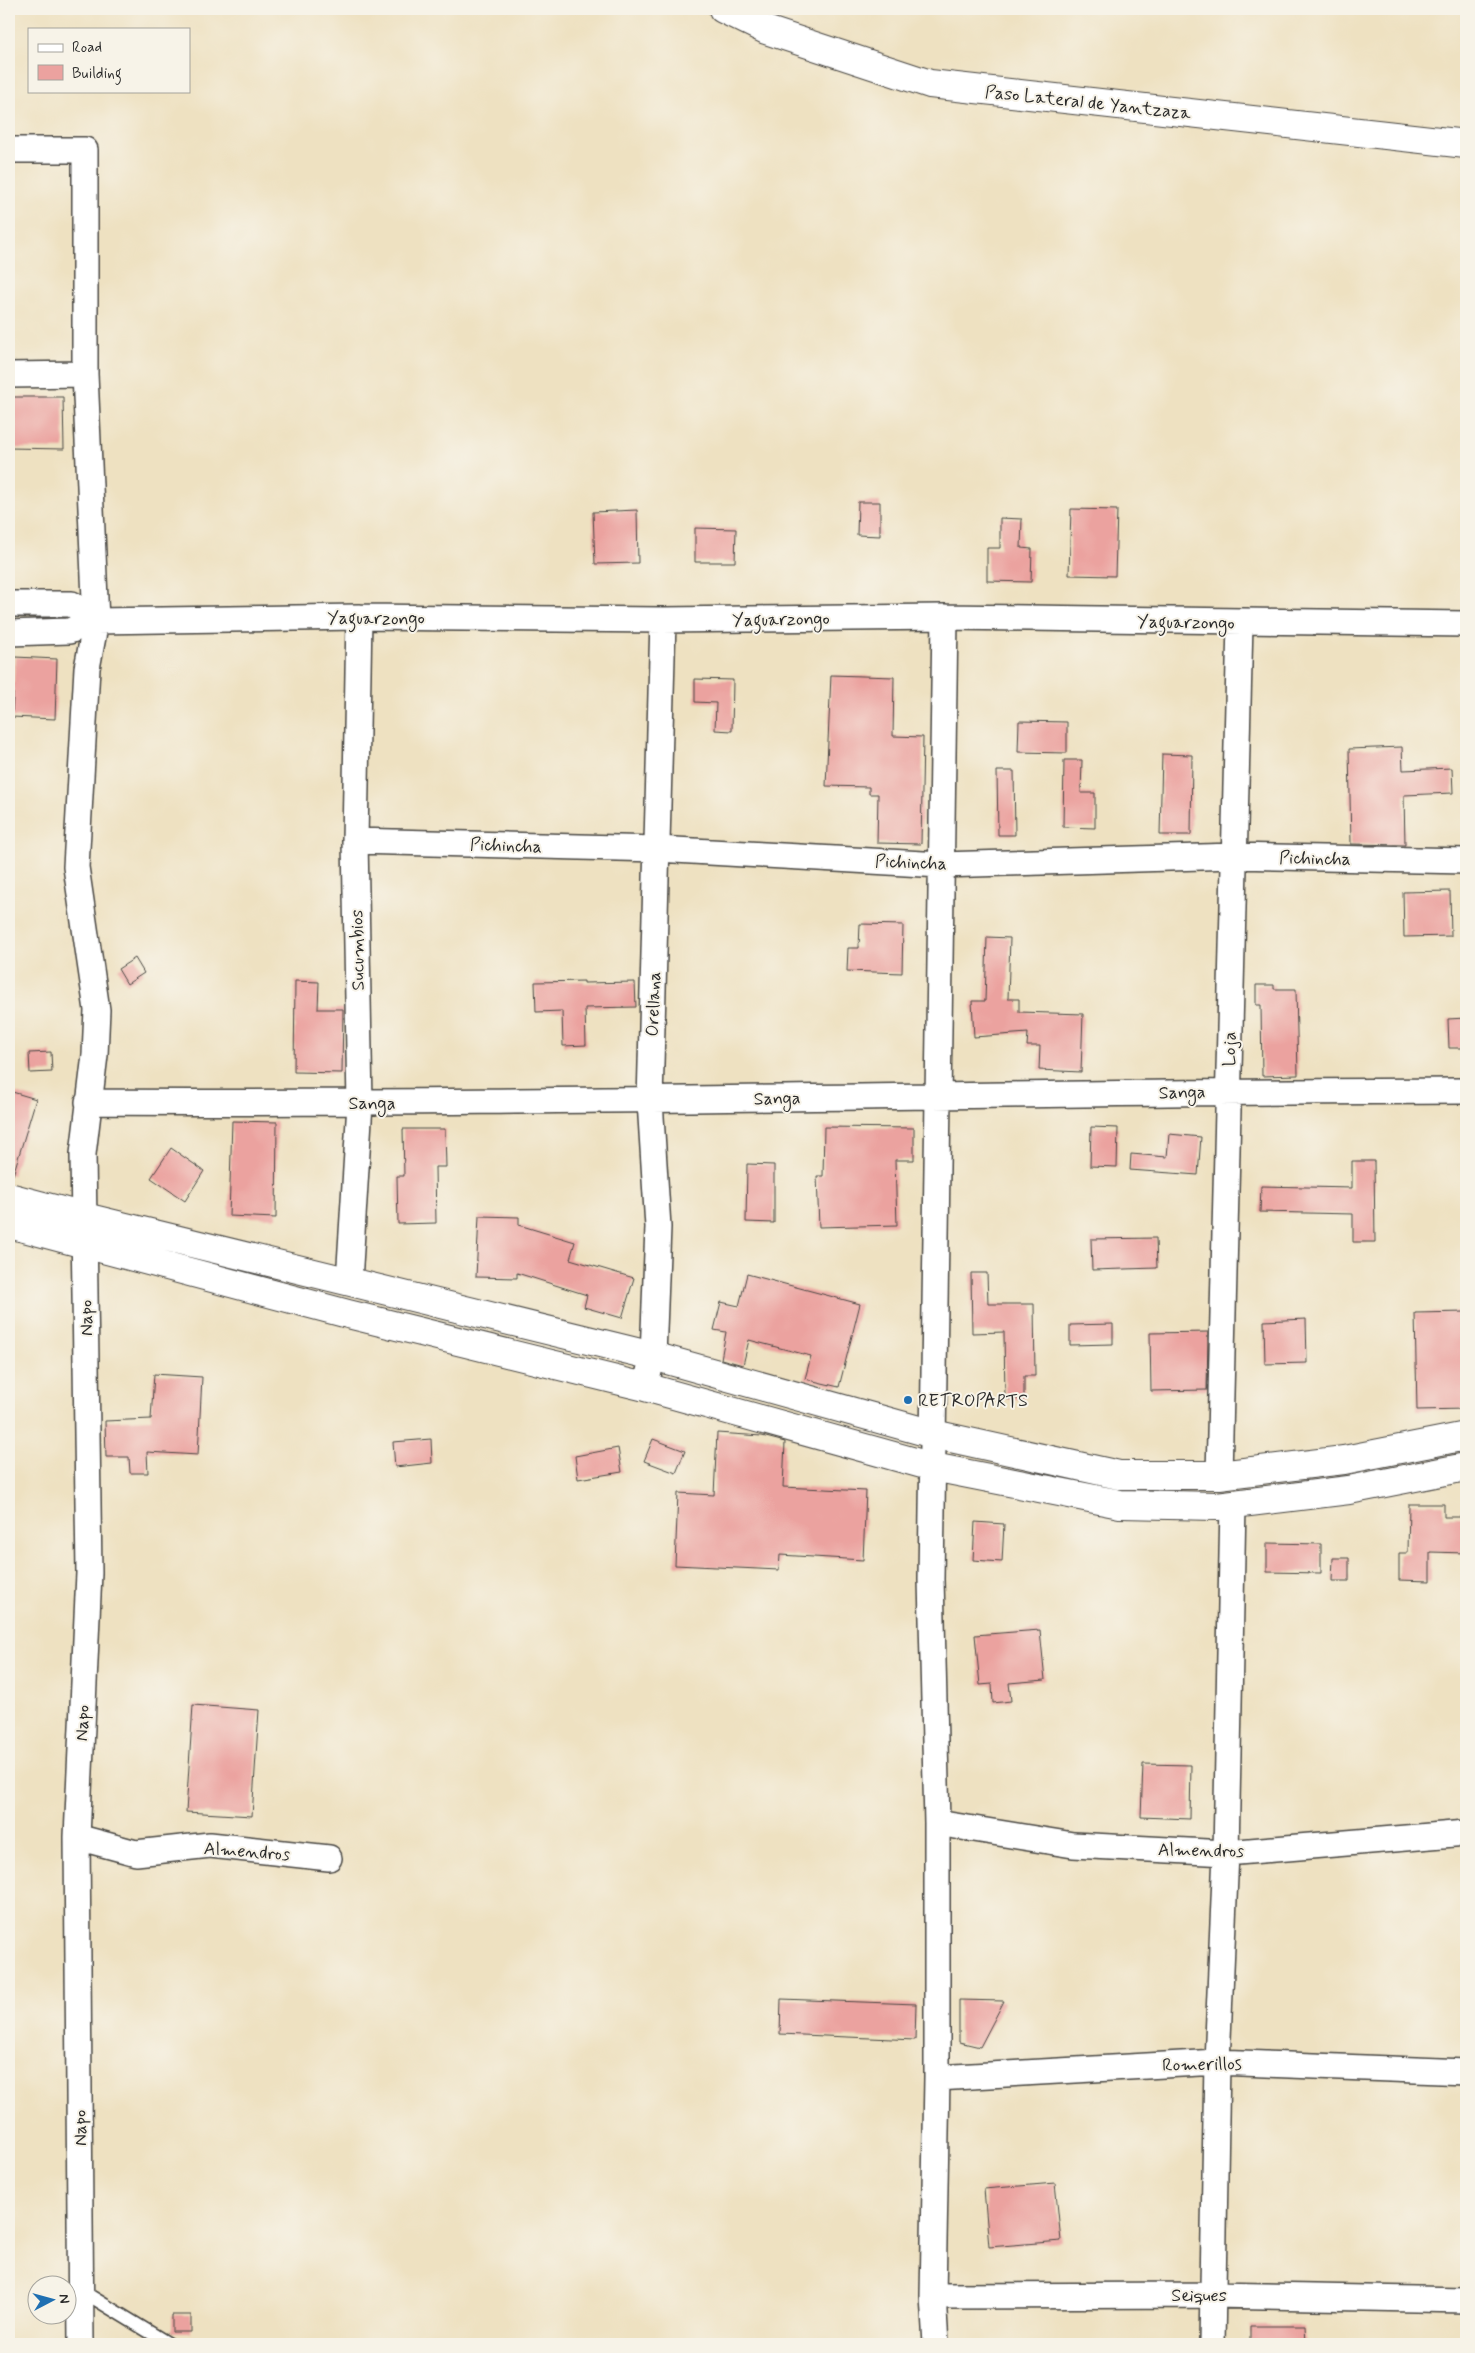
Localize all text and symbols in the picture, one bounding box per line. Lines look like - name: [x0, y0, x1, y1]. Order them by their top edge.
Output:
- legend: [28, 28, 190, 92]
- text: Road: [72, 38, 102, 58]
- text: Building: [72, 64, 122, 85]
- street label: Paso Lateral de Yantzaza: [984, 80, 1192, 126]
- street label: Yaguarzongo: [327, 607, 425, 633]
- street label: Yaguarzongo: [732, 607, 830, 635]
- street label: Yaguarzongo: [1137, 610, 1235, 638]
- street label: Pichincha: [470, 833, 542, 859]
- street label: Pichincha: [1279, 846, 1351, 872]
- street label: Pichincha: [875, 850, 947, 876]
- street label: Sucumbios: [345, 909, 371, 991]
- street label: Orellana: [641, 971, 667, 1037]
- street label: Loja: [1218, 1031, 1242, 1067]
- street label: Sanga: [1158, 1081, 1206, 1106]
- street label: Sanga: [753, 1087, 801, 1112]
- street label: Sanga: [349, 1092, 395, 1117]
- street label: Napo: [75, 1300, 99, 1336]
- place label: RETROPARTS: [918, 1389, 1028, 1413]
- marker: RETROPARTS: [902, 1394, 914, 1406]
- street label: Napo: [70, 1704, 96, 1742]
- street label: Almendros: [203, 1837, 291, 1867]
- street label: Almendros: [1158, 1838, 1244, 1864]
- street label: Romerillos: [1162, 2052, 1242, 2078]
- street label: Napo: [69, 2110, 93, 2146]
- north arrow: [28, 2276, 78, 2326]
- street label: Seiques: [1171, 2284, 1227, 2308]
- text: N: [54, 2293, 73, 2304]

